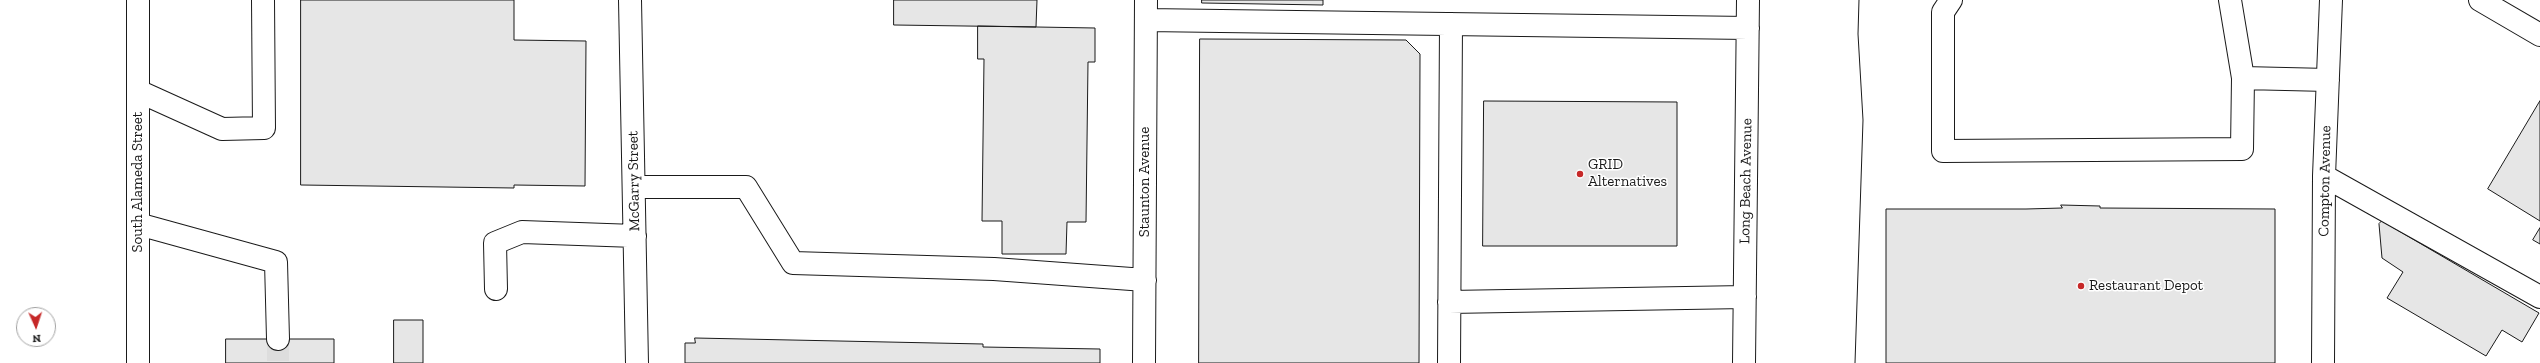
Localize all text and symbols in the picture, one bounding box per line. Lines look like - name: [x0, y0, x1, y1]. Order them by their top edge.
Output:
- street label: South Alameda Street: [129, 112, 147, 252]
- street label: Long Beach Avenue: [1736, 118, 1756, 244]
- street label: Compton Avenue: [2315, 125, 2335, 237]
- street label: Staunton Avenue: [1136, 127, 1154, 237]
- street label: McGarry Street: [624, 131, 644, 231]
- place label: GRID Alternatives: [1588, 156, 1667, 191]
- marker: GRID Alternatives: [1575, 169, 1585, 179]
- place label: Restaurant Depot: [2089, 277, 2203, 295]
- marker: Restaurant Depot: [2076, 281, 2086, 291]
- north arrow: [16, 307, 56, 347]
- text: N: [32, 332, 41, 345]

